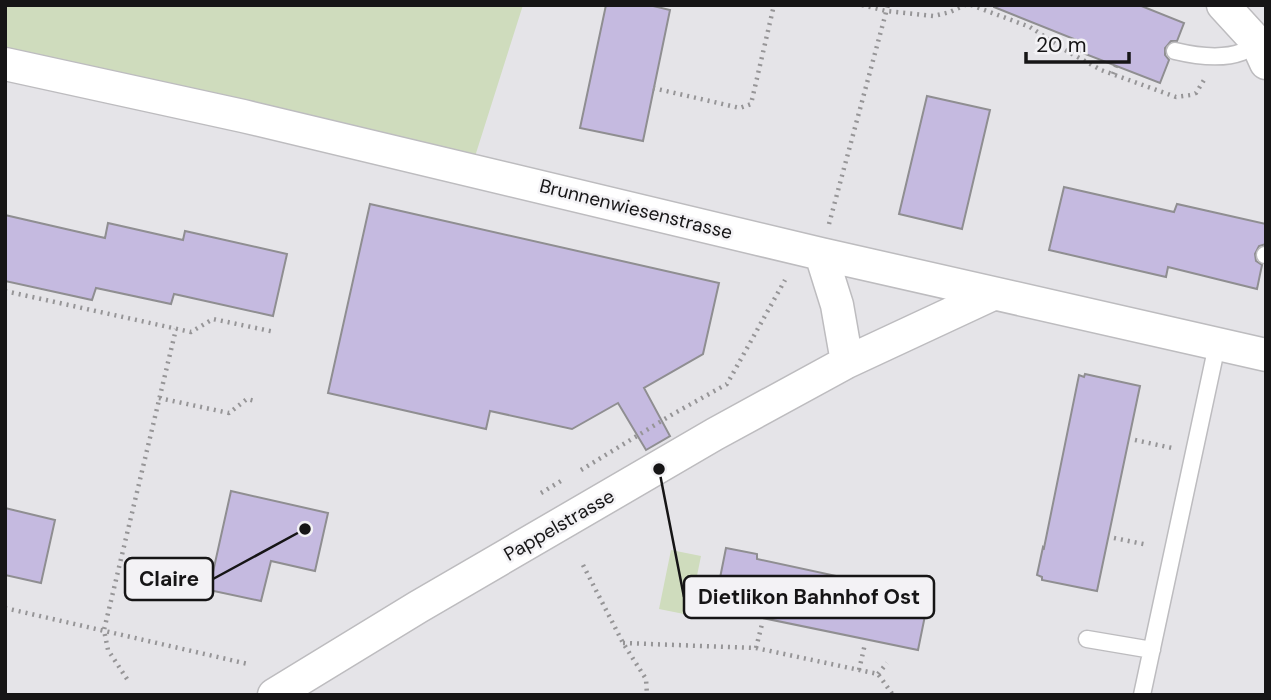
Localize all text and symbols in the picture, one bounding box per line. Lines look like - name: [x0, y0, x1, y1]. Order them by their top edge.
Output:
- scale bar: [1026, 21, 1129, 65]
- text: 20 m: [1036, 31, 1087, 59]
- street label: Brunnenwiesenstrasse: [537, 173, 735, 245]
- street label: Pappelstrasse: [499, 483, 619, 567]
- callout: Claire: [125, 558, 213, 600]
- text: Claire: [139, 565, 199, 593]
- callout: Dietlikon Bahnhof Ost: [684, 576, 934, 618]
- text: Dietlikon Bahnhof Ost: [698, 583, 920, 611]

